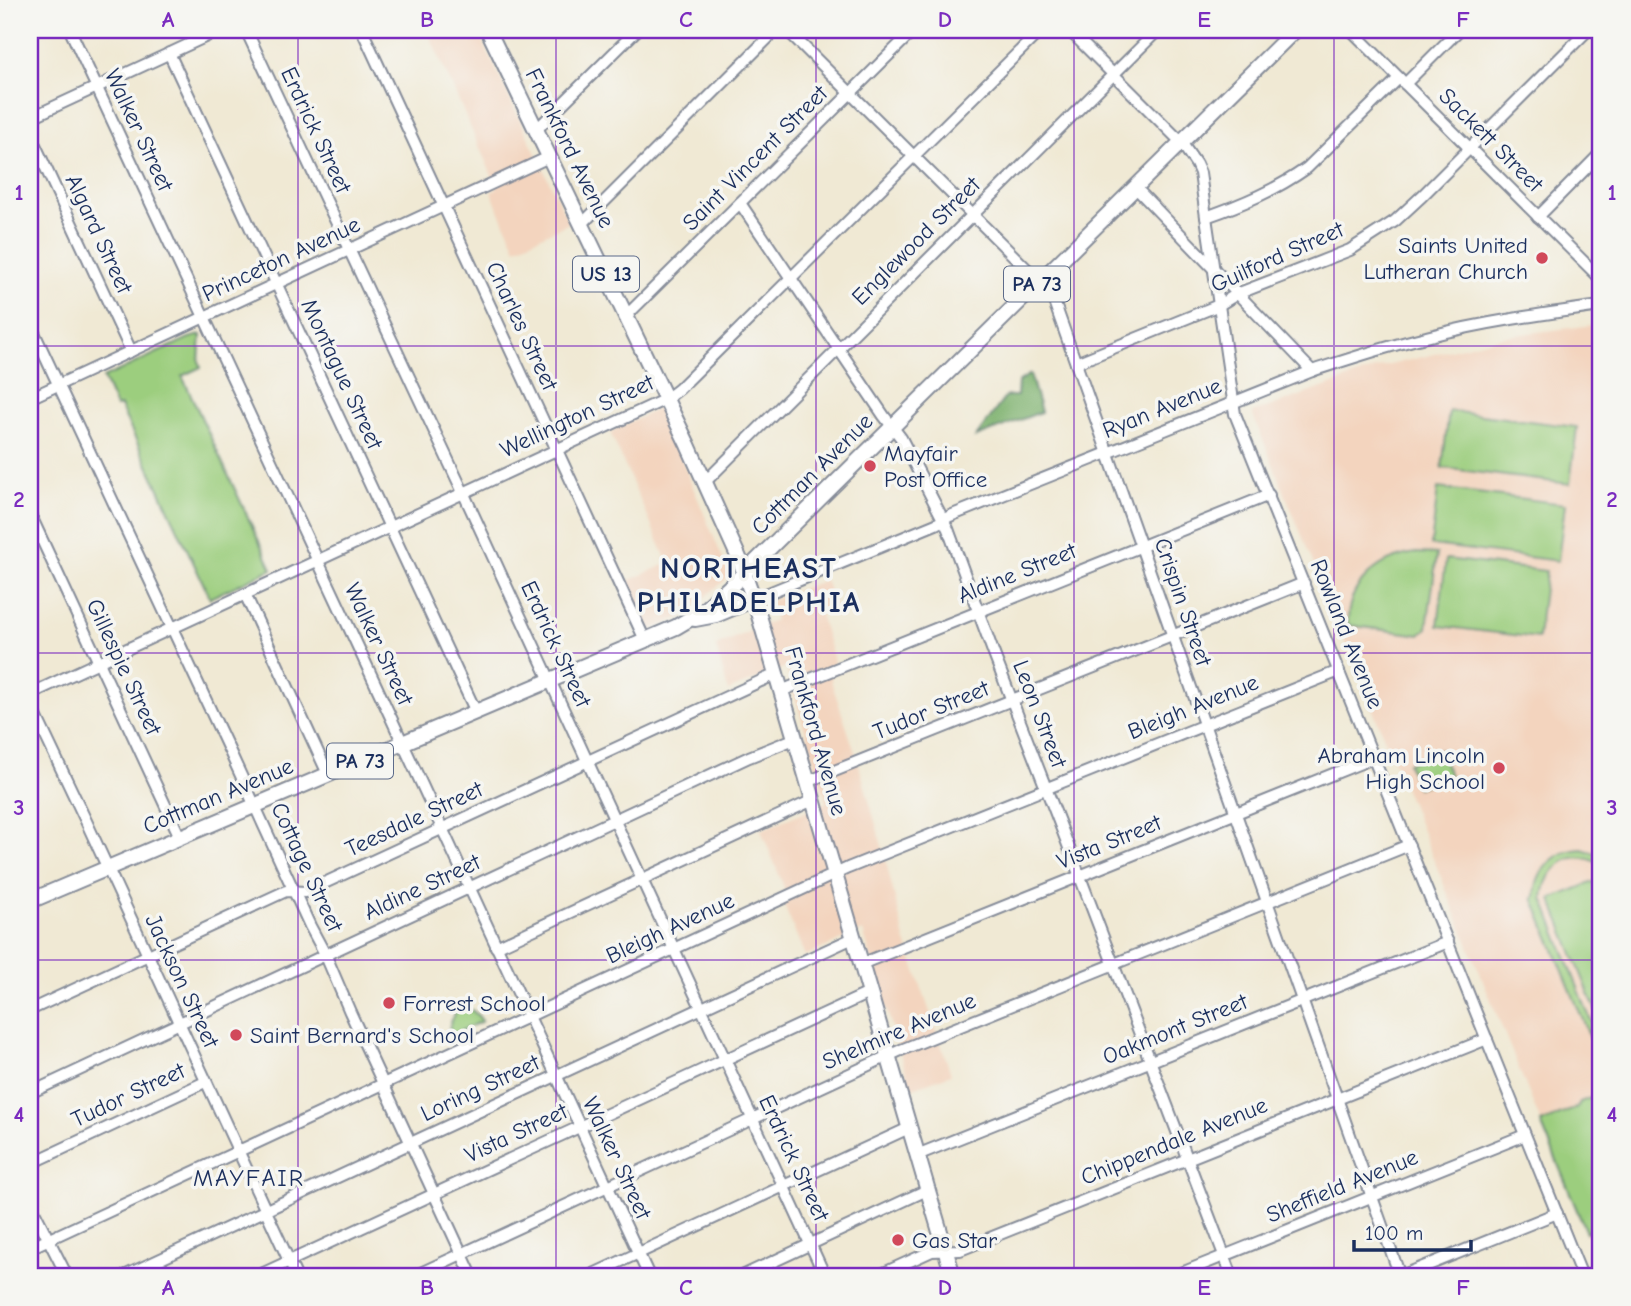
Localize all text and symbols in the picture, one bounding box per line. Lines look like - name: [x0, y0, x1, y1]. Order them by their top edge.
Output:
- text: A: [162, 6, 175, 33]
- text: B: [420, 6, 434, 33]
- text: C: [679, 6, 693, 33]
- text: D: [938, 6, 952, 33]
- text: E: [1197, 6, 1211, 33]
- text: F: [1456, 6, 1470, 33]
- street label: Erdrick Street: [275, 63, 358, 199]
- street label: Frankford Avenue: [520, 64, 620, 232]
- street label: Walker Street: [99, 65, 180, 197]
- street label: Saint Vincent Street: [677, 79, 834, 236]
- street label: Sackett Street: [1433, 82, 1550, 199]
- street label: Algard Street: [60, 170, 139, 299]
- street label: Englewood Street: [846, 170, 987, 311]
- text: 1: [14, 179, 24, 206]
- text: 1: [1607, 179, 1617, 206]
- street label: Princeton Avenue: [198, 211, 364, 307]
- street label: Guilford Street: [1206, 215, 1349, 298]
- place label: Saints United Lutheran Church: [1364, 232, 1528, 285]
- marker: Saints United Lutheran Church: [1534, 250, 1550, 266]
- road number: US 13: [573, 256, 639, 292]
- street label: Charles Street: [480, 257, 564, 396]
- road number: PA 73: [1004, 266, 1070, 302]
- street label: Montague Street: [295, 295, 389, 455]
- street label: Wellington Street: [496, 368, 659, 463]
- street label: Ryan Avenue: [1099, 372, 1225, 444]
- street label: Cottman Avenue: [746, 408, 878, 540]
- place label: Mayfair Post Office: [884, 440, 987, 493]
- marker: Mayfair Post Office: [862, 458, 878, 474]
- text: 2: [13, 486, 25, 513]
- text: 2: [1606, 486, 1618, 513]
- street label: Crispin Street: [1149, 534, 1218, 671]
- street label: Aldine Street: [954, 536, 1081, 609]
- district label: NORTHEAST PHILADELPHIA: [637, 551, 861, 620]
- street label: Rowland Avenue: [1305, 555, 1389, 713]
- street label: Erdrick Street: [515, 577, 598, 713]
- street label: Walker Street: [339, 579, 420, 711]
- street label: Gillespie Street: [81, 595, 168, 741]
- street label: Frankford Avenue: [779, 644, 853, 818]
- street label: Leon Street: [1007, 657, 1073, 773]
- street label: Bleigh Avenue: [1124, 669, 1262, 745]
- street label: Tudor Street: [869, 674, 994, 745]
- place label: Abraham Lincoln High School: [1317, 742, 1485, 795]
- road number: PA 73: [327, 744, 393, 778]
- street label: Cottman Avenue: [139, 752, 297, 840]
- marker: Abraham Lincoln High School: [1491, 760, 1507, 776]
- street label: Teesdale Street: [341, 775, 488, 863]
- text: 3: [13, 794, 25, 821]
- text: 3: [1606, 794, 1618, 821]
- street label: Cottage Street: [265, 798, 349, 937]
- street label: Vista Street: [1053, 808, 1166, 875]
- street label: Aldine Street: [360, 848, 486, 926]
- street label: Bleigh Avenue: [602, 887, 738, 969]
- street label: Jackson Street: [139, 910, 225, 1053]
- street label: Shelmire Avenue: [818, 987, 980, 1075]
- street label: Oakmont Street: [1099, 987, 1253, 1070]
- place label: Forrest School: [403, 990, 546, 1017]
- marker: Forrest School: [381, 995, 397, 1011]
- place label: Saint Bernard's School: [250, 1022, 474, 1049]
- marker: Saint Bernard's School: [228, 1027, 244, 1043]
- street label: Loring Street: [416, 1048, 545, 1127]
- street label: Tudor Street: [67, 1056, 191, 1133]
- street label: Erdrick Street: [753, 1091, 836, 1227]
- street label: Chippendale Avenue: [1077, 1091, 1271, 1191]
- street label: Walker Street: [577, 1093, 658, 1225]
- street label: Vista Street: [460, 1097, 573, 1169]
- text: 4: [14, 1101, 25, 1128]
- text: 4: [1607, 1101, 1618, 1128]
- street label: Sheffield Avenue: [1262, 1143, 1422, 1229]
- district label: MAYFAIR: [193, 1164, 305, 1192]
- scale bar: [1354, 1208, 1472, 1252]
- text: 100 m: [1365, 1221, 1423, 1245]
- place label: Gas Star: [912, 1227, 998, 1254]
- marker: Gas Star: [890, 1232, 906, 1248]
- text: A: [162, 1274, 175, 1301]
- text: B: [420, 1274, 434, 1301]
- text: C: [679, 1274, 693, 1301]
- text: D: [938, 1274, 952, 1301]
- text: E: [1197, 1274, 1211, 1301]
- text: F: [1456, 1274, 1470, 1301]

